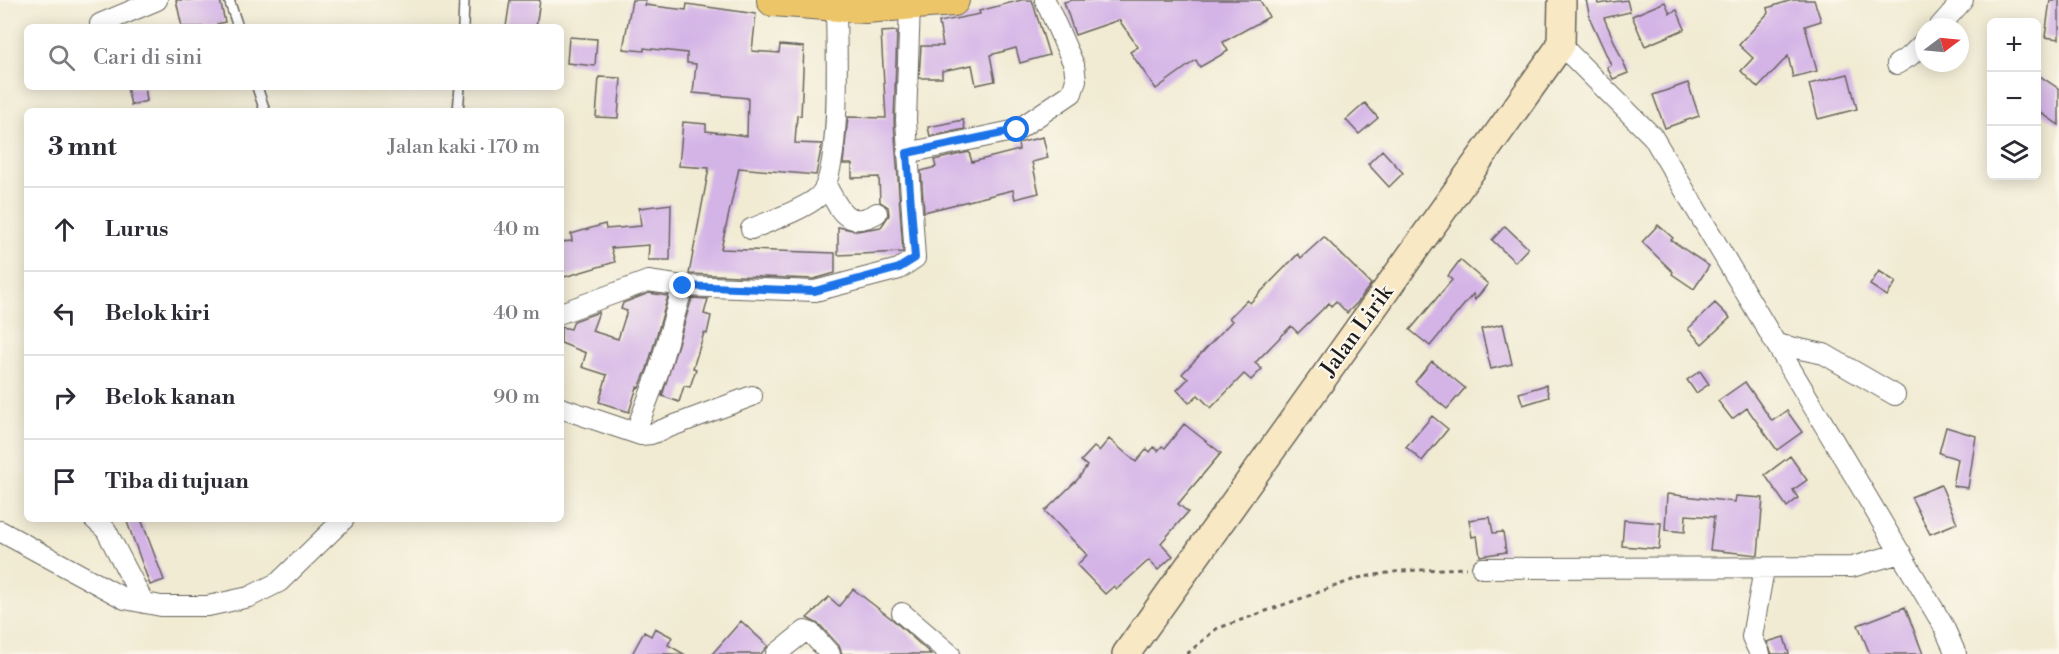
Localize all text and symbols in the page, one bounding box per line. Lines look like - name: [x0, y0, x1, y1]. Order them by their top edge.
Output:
- north arrow: [1915, 18, 1969, 72]
- map controls: [1987, 18, 2041, 180]
- button: +: [1987, 18, 2041, 72]
- search box: [24, 24, 564, 90]
- icon: search: [45, 41, 78, 74]
- text: Cari di sini: [93, 44, 203, 71]
- button: −: [1987, 72, 2041, 126]
- route start: [1003, 116, 1029, 142]
- button: layers: [1987, 126, 2041, 180]
- text: 3 mnt: [48, 131, 117, 163]
- text: Jalan kaki · 170 m: [387, 135, 540, 160]
- icon: ahead: [48, 213, 81, 246]
- text: Lurus: [105, 216, 168, 243]
- text: 40 m: [493, 217, 540, 242]
- route end: [669, 272, 695, 298]
- street label: Jalan Lirik: [1314, 279, 1400, 383]
- icon: left: [48, 297, 81, 330]
- text: Belok kiri: [105, 300, 210, 327]
- text: 40 m: [493, 301, 540, 326]
- icon: right: [48, 381, 81, 414]
- text: Belok kanan: [105, 384, 235, 411]
- text: 90 m: [493, 385, 540, 410]
- icon: arrive: [48, 465, 81, 498]
- text: Tiba di tujuan: [105, 468, 249, 495]

